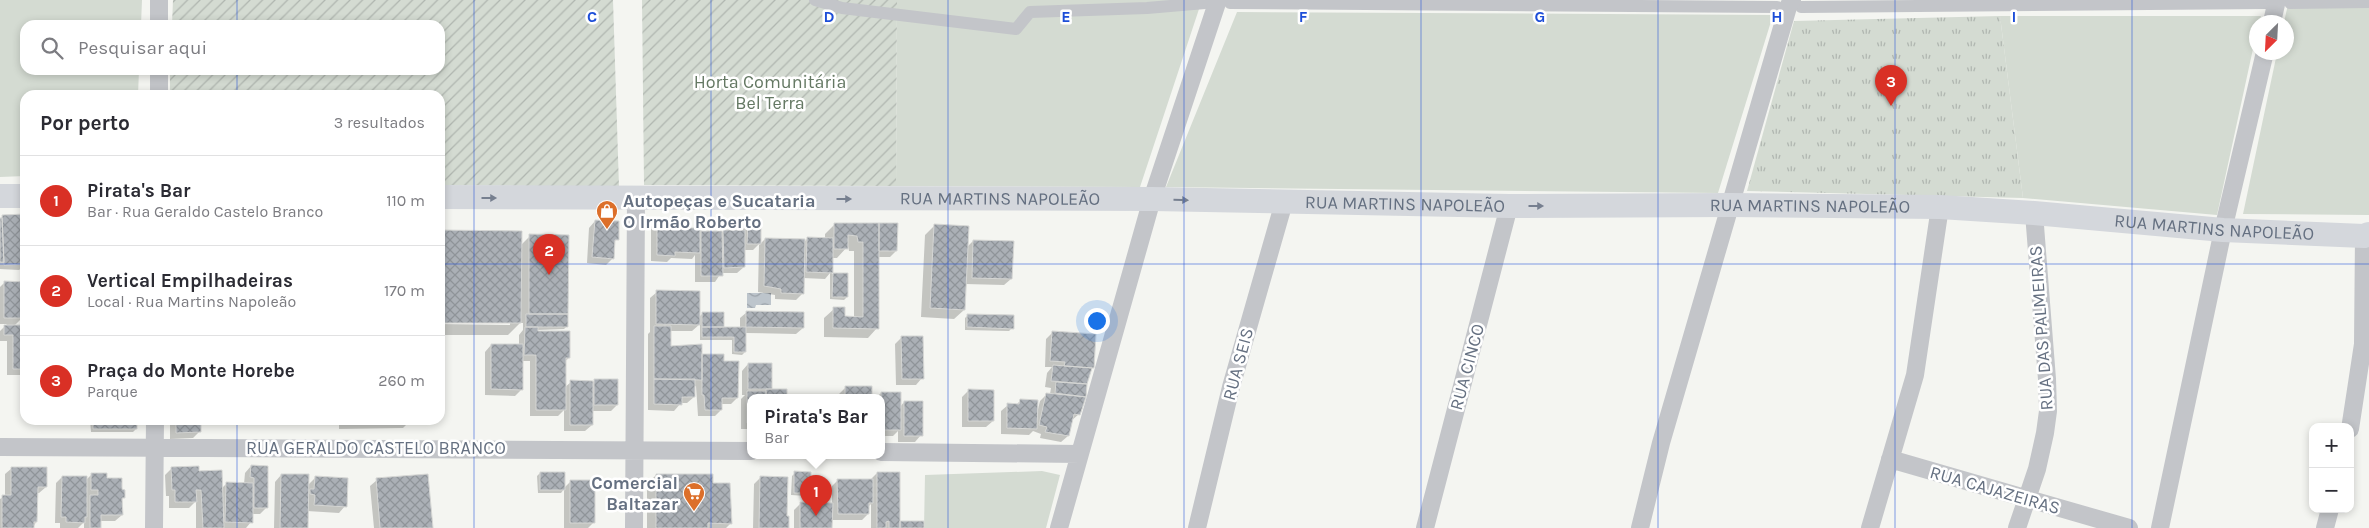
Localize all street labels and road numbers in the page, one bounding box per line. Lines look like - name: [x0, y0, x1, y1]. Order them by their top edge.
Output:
- street label: RUA MARTINS NAPOLEÃO: [900, 187, 1100, 210]
- street label: RUA MARTINS NAPOLEÃO: [1305, 191, 1505, 217]
- street label: RUA MARTINS NAPOLEÃO: [1710, 194, 1910, 218]
- street label: RUA MARTINS NAPOLEÃO: [2113, 209, 2315, 245]
- street label: RUA DAS PALMEIRAS: [2024, 245, 2058, 411]
- street label: RUA CINCO: [1445, 321, 1489, 413]
- street label: RUA SEIS: [1218, 325, 1258, 403]
- street label: RUA GERALDO CASTELO BRANCO: [246, 437, 506, 459]
- street label: RUA CAJAZEIRAS: [1927, 461, 2063, 519]

